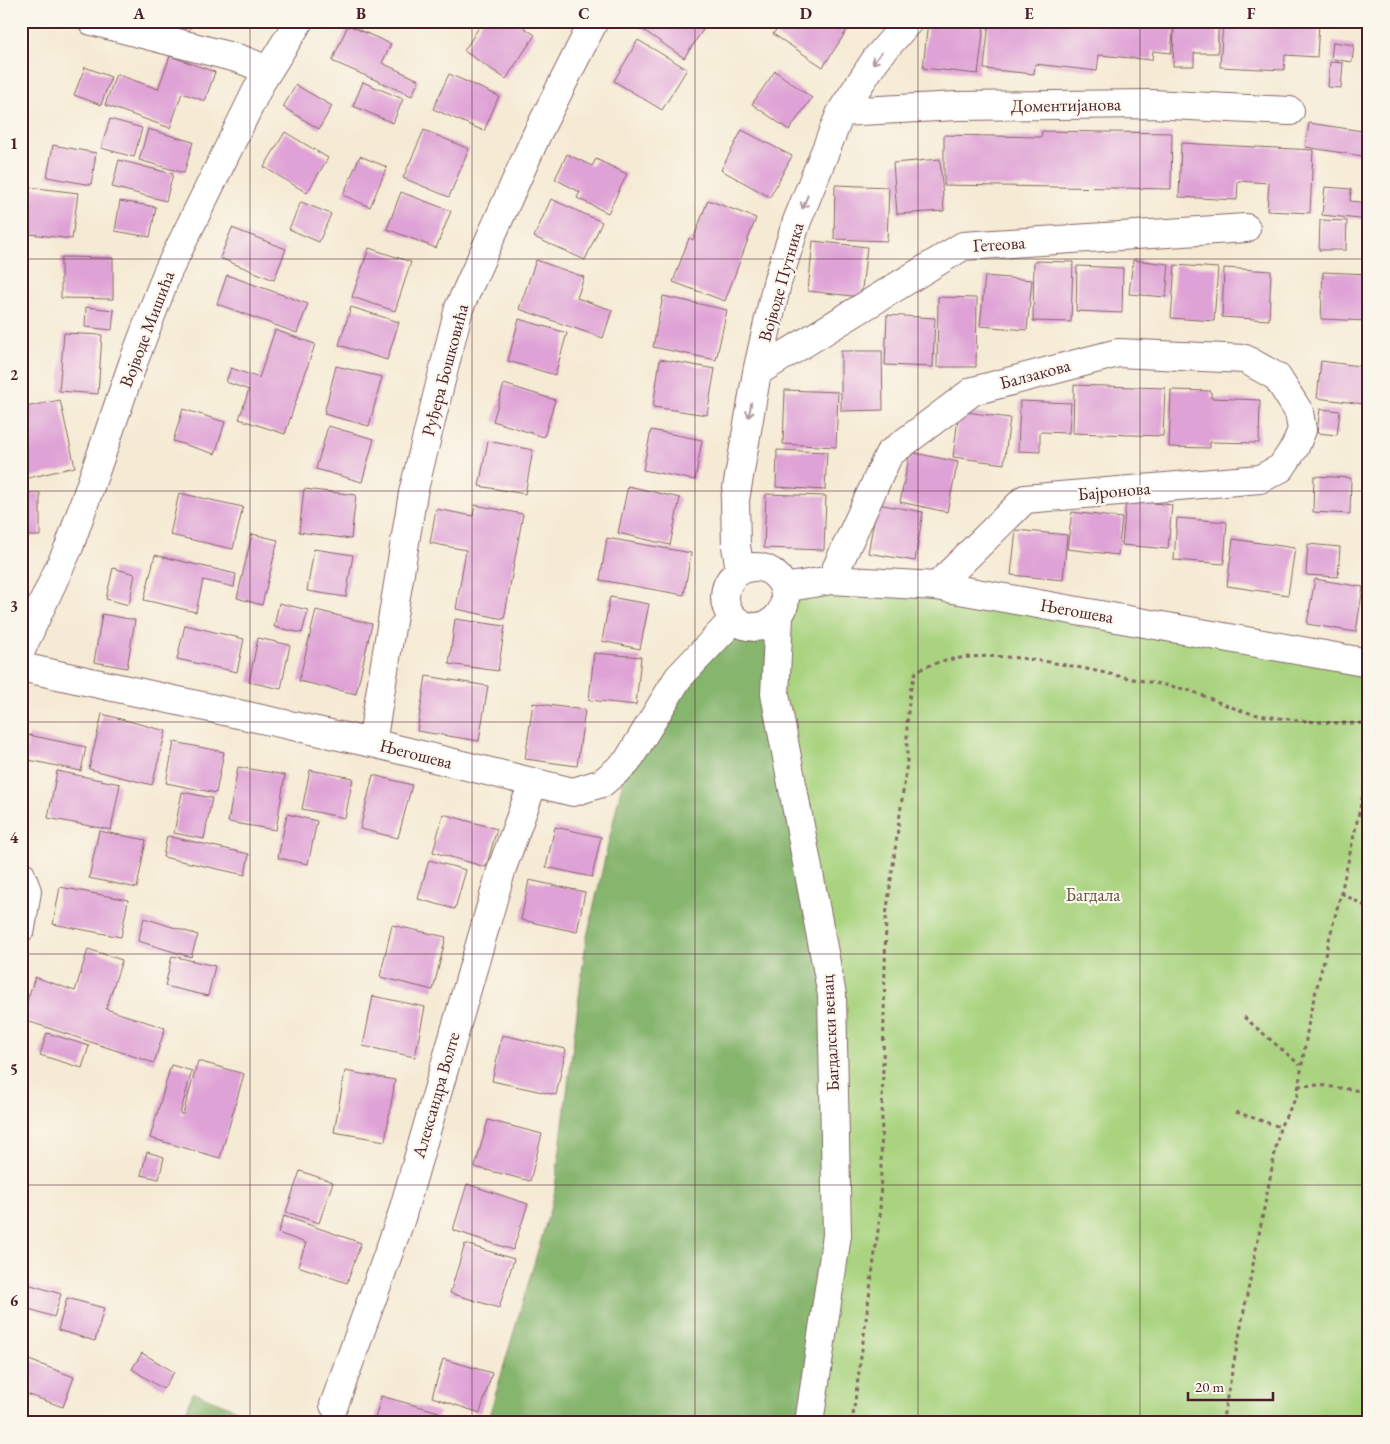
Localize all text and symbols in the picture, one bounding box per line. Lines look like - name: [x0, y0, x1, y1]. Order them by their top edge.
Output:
- text: A: [132, 3, 145, 24]
- text: B: [356, 3, 366, 24]
- text: C: [578, 3, 590, 24]
- text: D: [800, 3, 812, 24]
- text: E: [1024, 3, 1034, 24]
- text: F: [1247, 3, 1256, 24]
- one-way arrow: [872, 51, 883, 64]
- street label: Доментијанова: [1011, 92, 1122, 117]
- text: 1: [10, 133, 18, 154]
- one-way arrow: [800, 194, 809, 209]
- street label: Војводе Путника: [753, 219, 809, 344]
- street label: Гетеова: [972, 230, 1027, 257]
- street label: Војводе Мишића: [114, 267, 180, 390]
- street label: Руђера Бошковића: [416, 300, 473, 439]
- street label: Балзакова: [997, 353, 1074, 394]
- text: 2: [10, 364, 19, 385]
- one-way arrow: [745, 401, 755, 417]
- street label: Бајронова: [1077, 476, 1152, 505]
- street label: Његошева: [1039, 593, 1116, 628]
- text: 3: [10, 596, 18, 617]
- street label: Његошева: [377, 733, 456, 774]
- text: 4: [10, 827, 19, 848]
- park label: Багдала: [1066, 883, 1121, 906]
- street label: Багдалски венац: [815, 973, 844, 1092]
- street label: Александра Волте: [406, 1029, 464, 1161]
- text: 5: [10, 1059, 18, 1080]
- text: 6: [10, 1290, 19, 1311]
- scale bar: [1188, 1369, 1272, 1401]
- text: 20 m: [1195, 1377, 1224, 1396]

